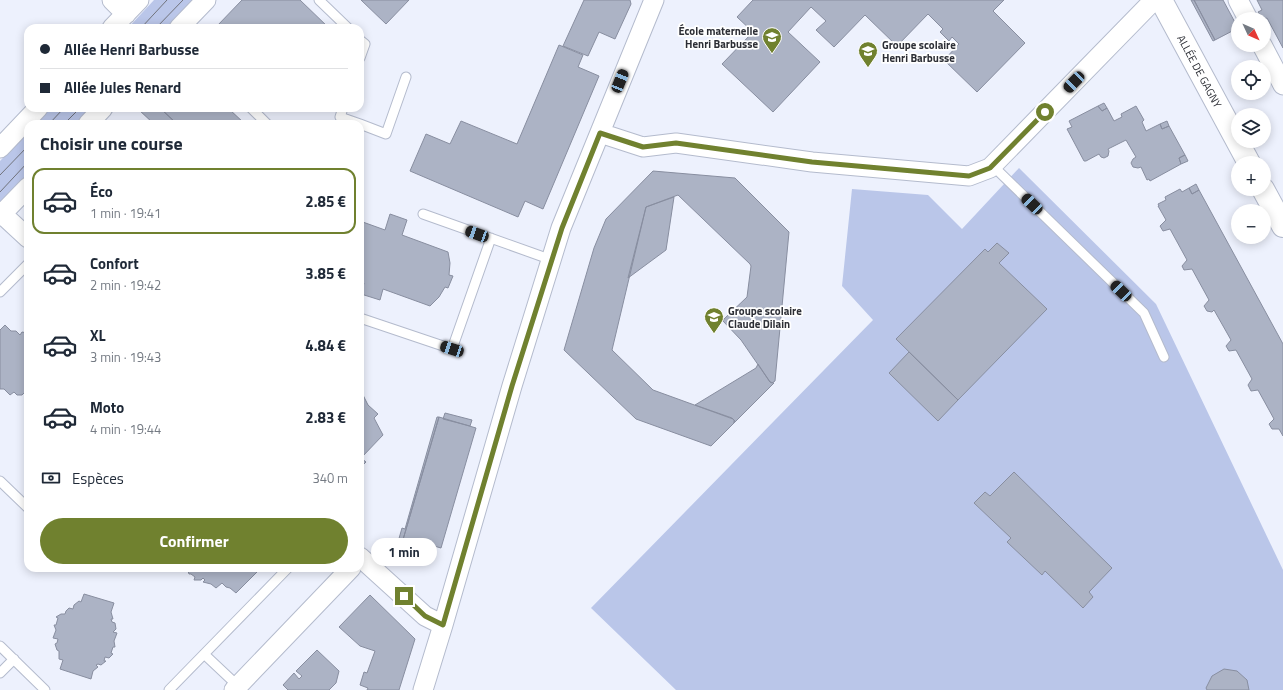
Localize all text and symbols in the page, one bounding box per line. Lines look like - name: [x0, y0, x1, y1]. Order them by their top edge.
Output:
- north arrow: [1231, 12, 1271, 52]
- map controls: [1231, 12, 1271, 244]
- place label: École maternelle Henri Barbusse: [678, 23, 758, 52]
- school or university icon: École maternelle Henri Barbusse: [761, 26, 783, 54]
- street label: ALLÉE DE GAGNY: [1173, 32, 1226, 111]
- place label: Groupe scolaire Henri Barbusse: [882, 37, 956, 66]
- text: Allée Henri Barbusse: [64, 38, 199, 61]
- school or university icon: Groupe scolaire Henri Barbusse: [857, 40, 879, 68]
- button: locate: [1231, 60, 1271, 100]
- car: [610, 68, 630, 94]
- car: [1061, 69, 1087, 95]
- text: Allée Jules Renard: [64, 76, 181, 99]
- route start: [1036, 103, 1054, 121]
- button: layers: [1231, 108, 1271, 148]
- text: Choisir une course: [40, 130, 183, 157]
- button: +: [1231, 156, 1271, 196]
- text: Éco: [90, 180, 113, 203]
- icon: car: [42, 183, 78, 219]
- text: 2.85 €: [305, 190, 346, 213]
- car: [1019, 191, 1045, 217]
- text: 1 min · 19:41: [90, 203, 161, 223]
- button: −: [1231, 204, 1271, 244]
- car: [464, 224, 490, 244]
- text: Confort: [90, 252, 139, 275]
- icon: car: [42, 255, 78, 291]
- text: 3.85 €: [305, 262, 346, 285]
- text: 2 min · 19:42: [90, 275, 161, 295]
- car: [1108, 278, 1134, 304]
- place label: Groupe scolaire Claude Dilain: [728, 303, 802, 332]
- school or university icon: Groupe scolaire Claude Dilain: [703, 306, 725, 334]
- text: XL: [90, 324, 106, 347]
- icon: car: [42, 327, 78, 363]
- text: 4.84 €: [305, 334, 346, 357]
- car: [439, 340, 465, 358]
- text: 3 min · 19:43: [90, 347, 161, 367]
- text: Moto: [90, 396, 124, 419]
- icon: car: [42, 399, 78, 435]
- text: 2.83 €: [305, 406, 346, 429]
- text: 4 min · 19:44: [90, 419, 161, 439]
- icon: cash: [40, 467, 62, 489]
- text: Espèces: [72, 467, 124, 490]
- text: 340 m: [312, 468, 348, 488]
- button: Confirmer: [40, 518, 348, 564]
- callout: 1 min: [371, 538, 437, 566]
- text: 1 min: [388, 542, 420, 562]
- route end: [395, 587, 413, 605]

